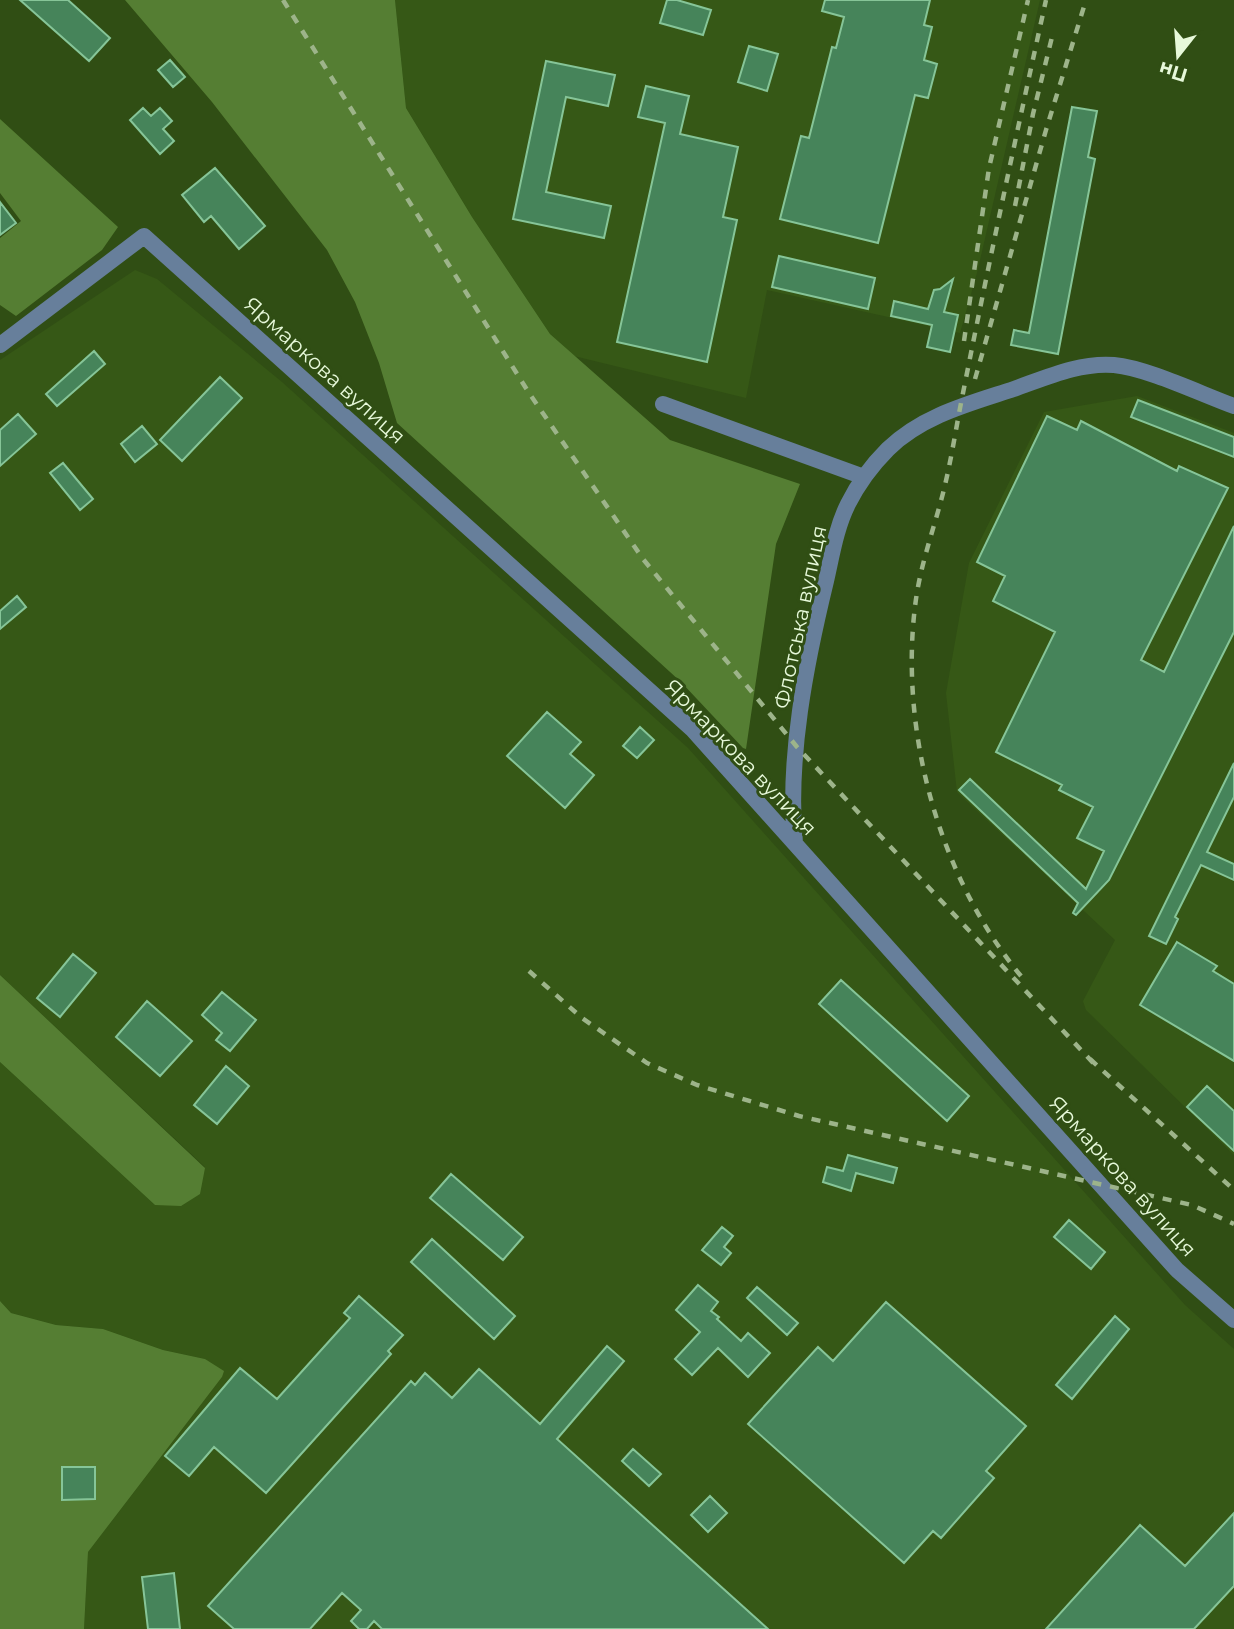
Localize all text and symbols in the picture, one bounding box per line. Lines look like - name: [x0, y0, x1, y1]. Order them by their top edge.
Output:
- north arrow: [1143, 21, 1213, 91]
- text: Пн: [1156, 57, 1190, 87]
- street label: Ярмаркова вулиця: [240, 291, 410, 449]
- street label: Флотська вулиця: [768, 523, 832, 711]
- street label: Ярмаркова вулиця: [660, 674, 822, 840]
- street label: Ярмаркова вулиця: [1044, 1091, 1202, 1261]

